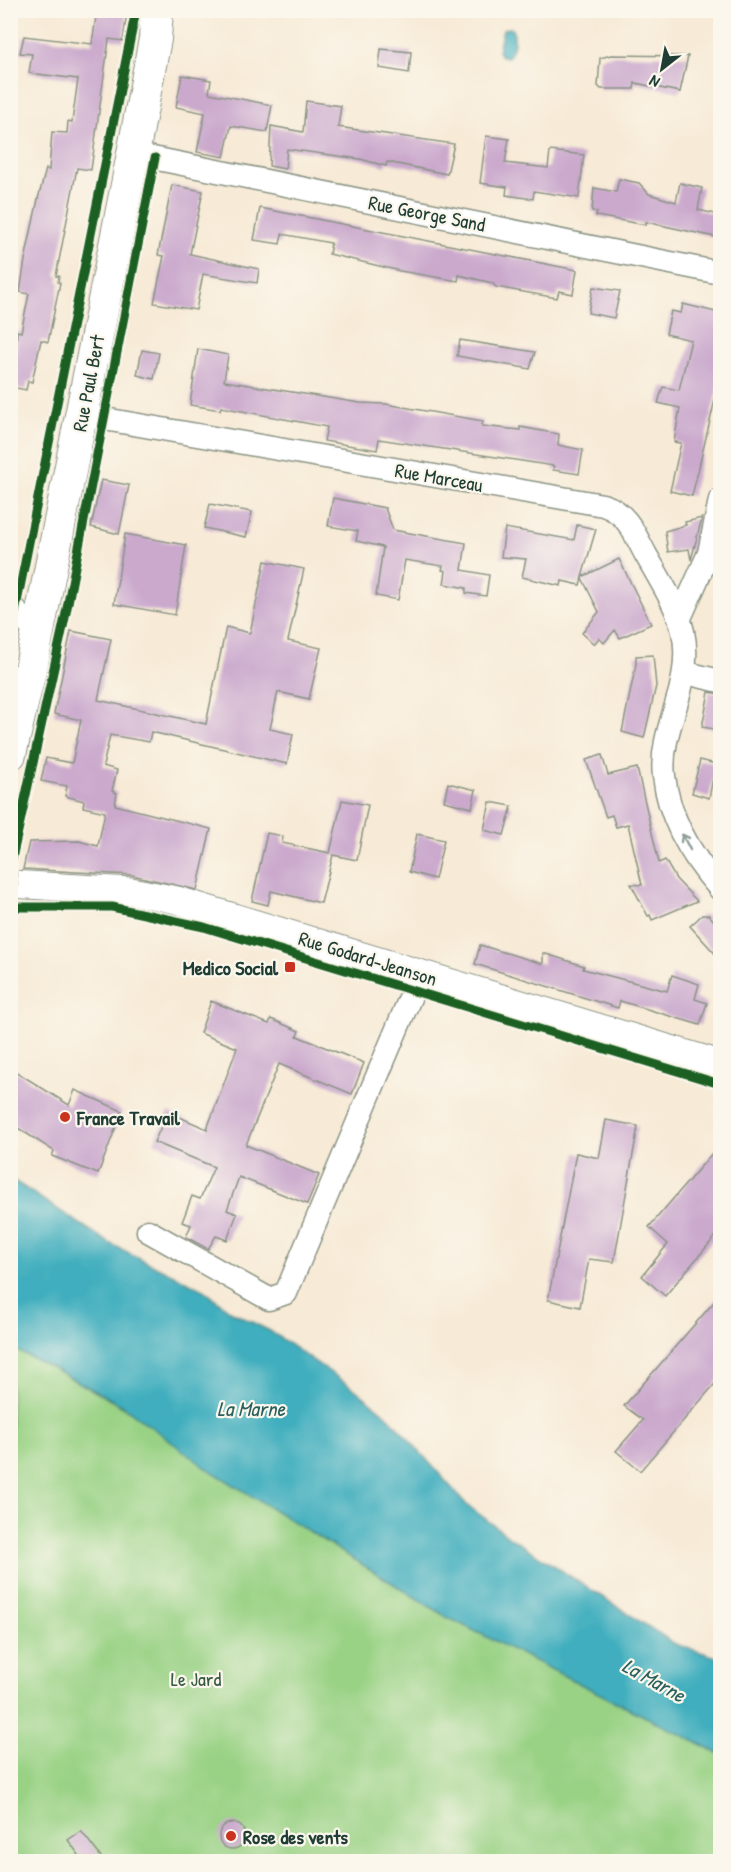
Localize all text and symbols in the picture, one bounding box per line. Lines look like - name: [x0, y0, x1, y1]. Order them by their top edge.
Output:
- north arrow: [632, 39, 692, 99]
- text: N: [645, 70, 664, 93]
- street label: Rue George Sand: [366, 188, 488, 238]
- street label: Rue Paul Bert: [65, 331, 111, 434]
- street label: Rue Marceau: [393, 456, 485, 498]
- one-way arrow: [680, 834, 691, 852]
- street label: Rue Godard-Jeanson: [295, 924, 441, 992]
- place label: Medico Social: [183, 954, 279, 981]
- marker: Medico Social: [283, 960, 297, 974]
- place label: France Travail: [76, 1104, 181, 1131]
- marker: France Travail: [58, 1110, 72, 1124]
- water label: La Marne: [217, 1394, 286, 1423]
- water label: La Marne: [617, 1651, 692, 1710]
- park label: Le Jard: [171, 1665, 222, 1692]
- place label: Rose des vents: [243, 1823, 348, 1850]
- marker: Rose des vents: [224, 1829, 238, 1843]

